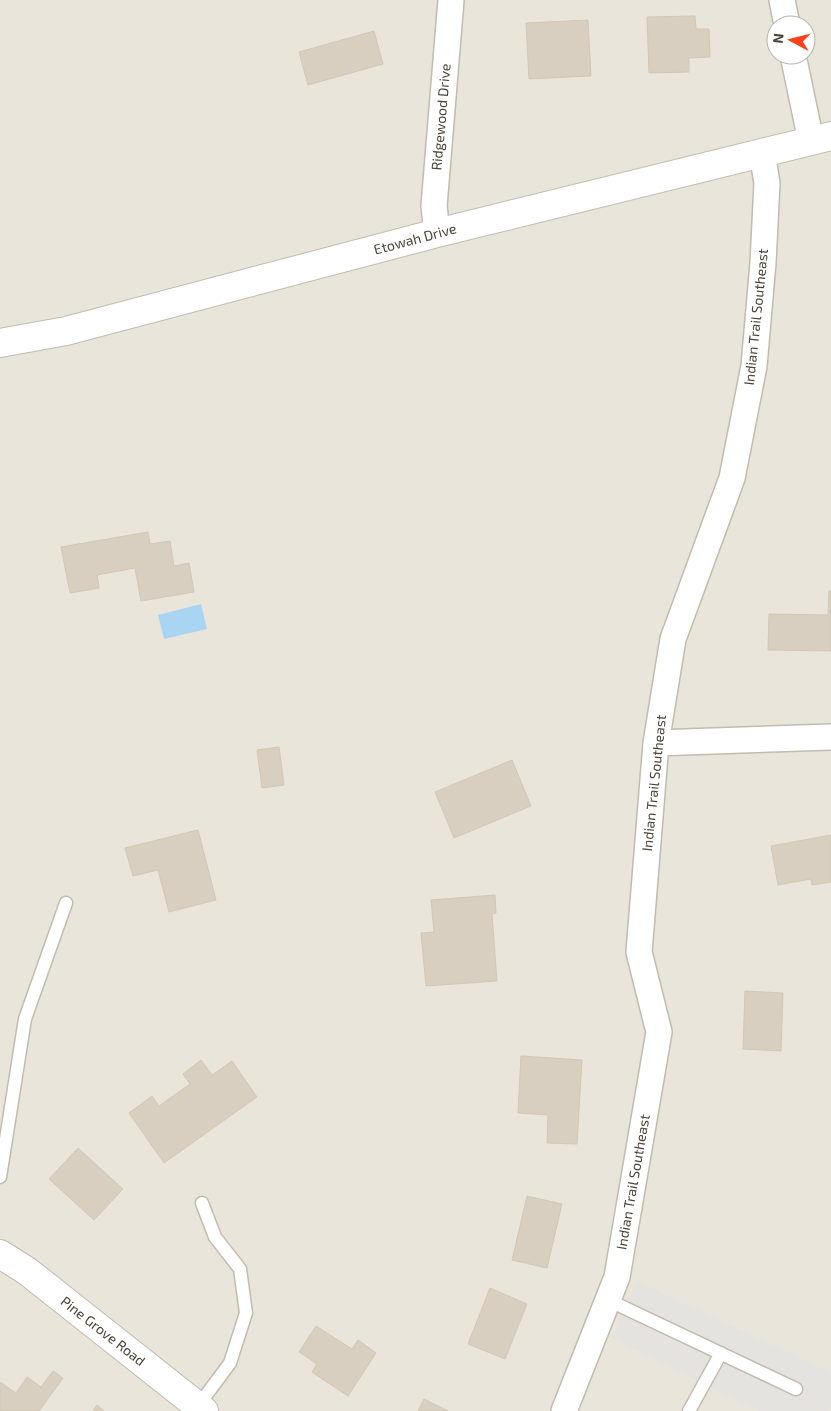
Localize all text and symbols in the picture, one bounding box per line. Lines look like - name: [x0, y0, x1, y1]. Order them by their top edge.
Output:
- north arrow: [766, 15, 816, 65]
- text: N: [769, 32, 787, 44]
- street label: Ridgewood Drive: [427, 63, 454, 171]
- street label: Etowah Drive: [372, 219, 458, 258]
- street label: Indian Trail Southeast: [740, 248, 771, 386]
- street label: Indian Trail Southeast: [638, 714, 669, 852]
- street label: Indian Trail Southeast: [612, 1113, 653, 1251]
- street label: Pine Grove Road: [58, 1292, 149, 1369]

